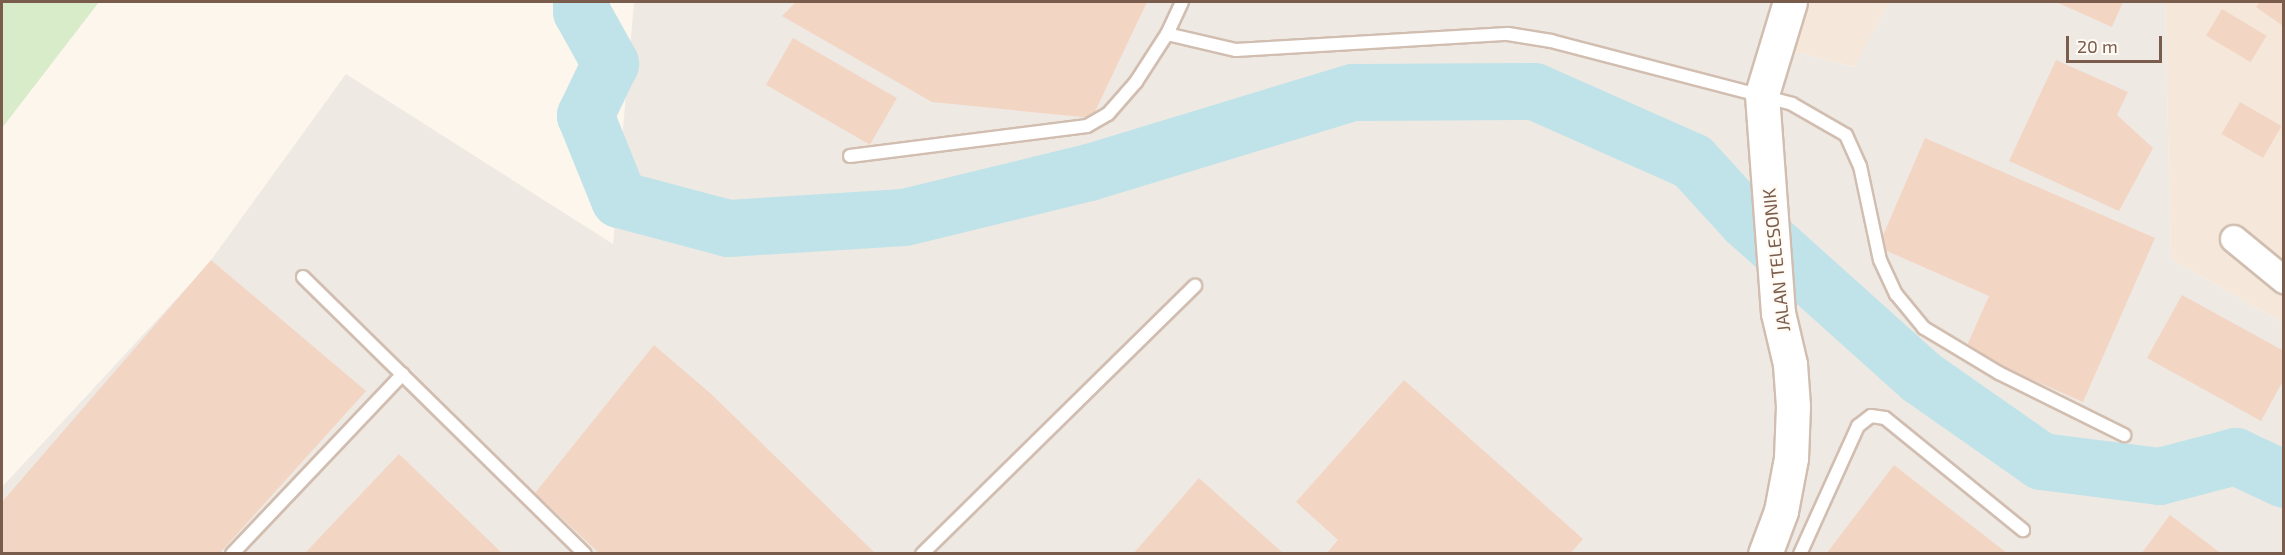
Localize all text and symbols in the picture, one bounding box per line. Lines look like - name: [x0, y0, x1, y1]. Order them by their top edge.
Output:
- scale bar: [2069, 24, 2165, 62]
- text: 20 m: [2077, 35, 2118, 57]
- street label: JALAN TELESONIK: [1758, 187, 1794, 333]

